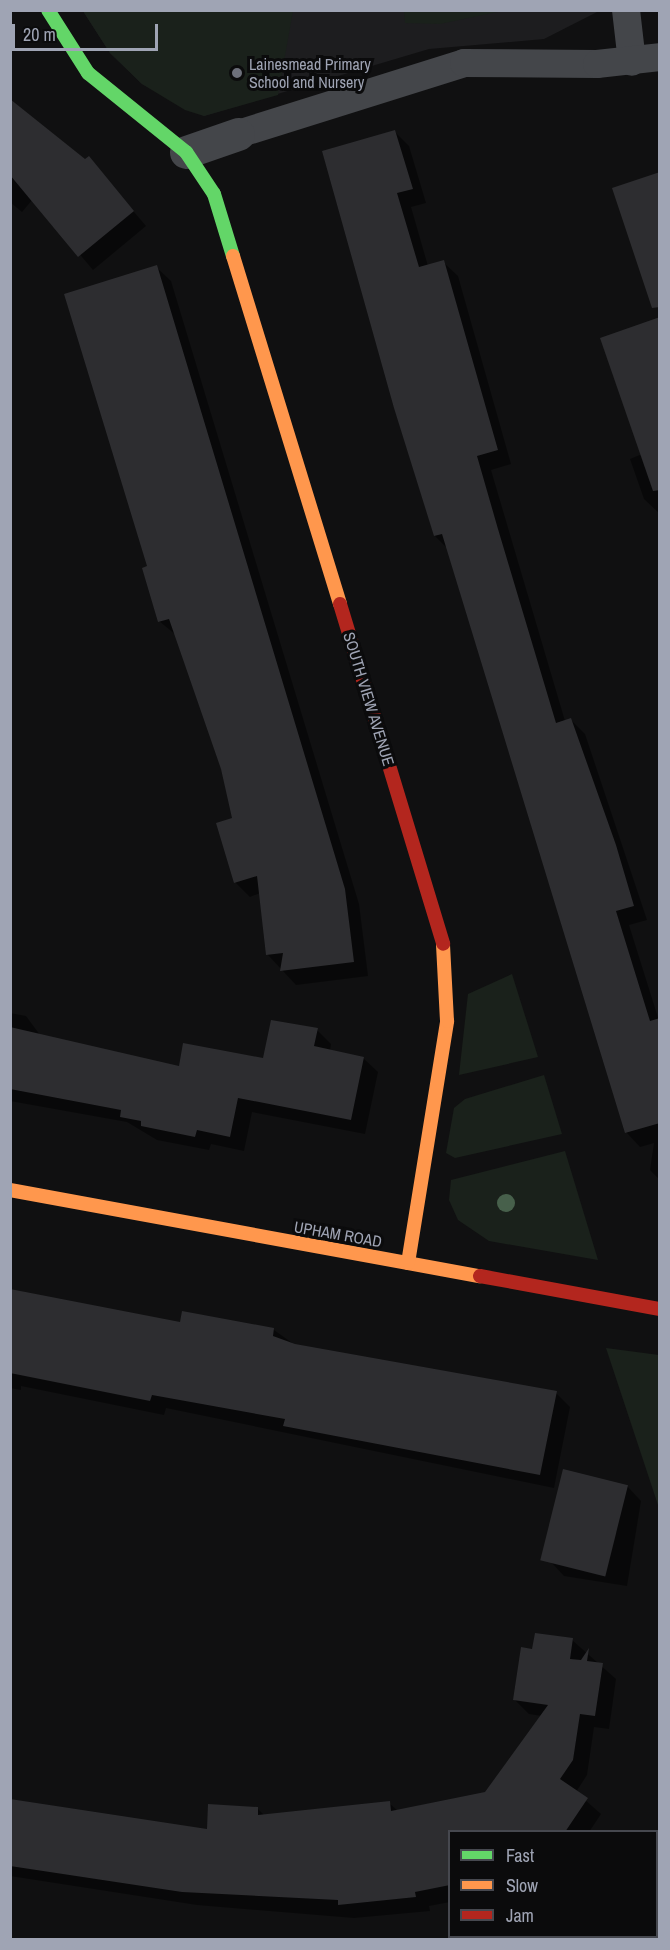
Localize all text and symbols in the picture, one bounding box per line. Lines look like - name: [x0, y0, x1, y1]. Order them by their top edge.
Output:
- scale bar: [15, 12, 160, 50]
- text: 20 m: [23, 22, 56, 47]
- place label: Lainesmead Primary School and Nursery: [249, 54, 371, 92]
- marker: Lainesmead Primary School and Nursery: [230, 66, 244, 80]
- street label: SOUTH VIEW AVENUE: [339, 629, 399, 769]
- street label: UPHAM ROAD: [293, 1217, 383, 1251]
- legend: [448, 1830, 658, 1938]
- text: Fast: [506, 1843, 534, 1868]
- text: Slow: [506, 1873, 538, 1898]
- text: Jam: [506, 1903, 534, 1928]

